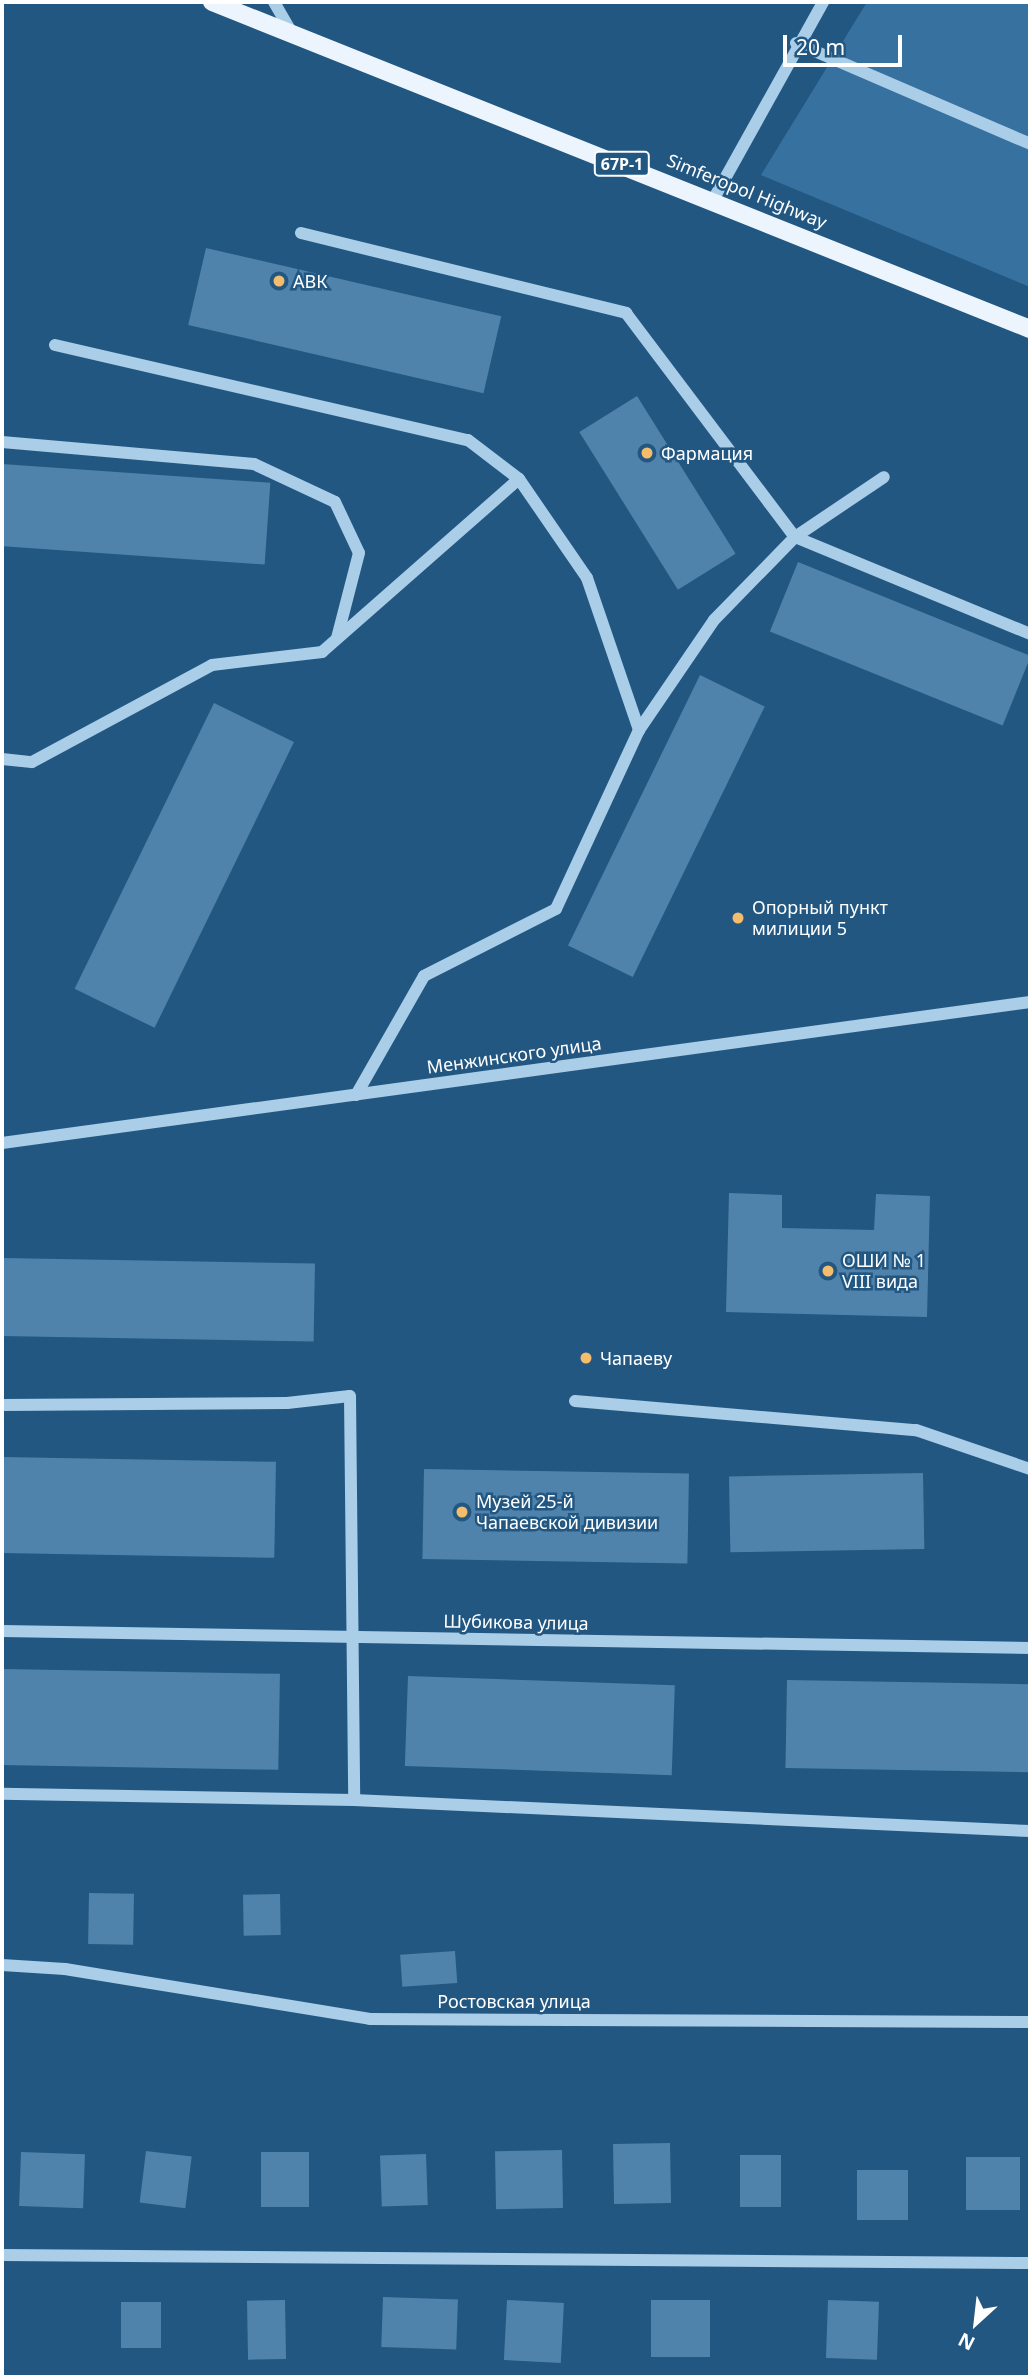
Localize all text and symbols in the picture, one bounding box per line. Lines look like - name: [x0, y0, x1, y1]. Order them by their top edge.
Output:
- scale bar: [787, 21, 906, 65]
- text: 20 m: [796, 33, 845, 61]
- street label: Simferopol Highway: [664, 149, 830, 233]
- road number: 67Р-1: [592, 152, 652, 176]
- place label: АВК: [293, 270, 327, 292]
- marker: АВК: [271, 273, 287, 289]
- place label: Фармация: [661, 442, 753, 464]
- marker: Фармация: [639, 445, 655, 461]
- place label: Опорный пункт милиции 5: [752, 897, 888, 940]
- marker: Опорный пункт милиции 5: [730, 910, 746, 926]
- street label: Менжинского улица: [425, 1032, 603, 1078]
- place label: ОШИ № 1 VIII вида: [842, 1250, 926, 1292]
- marker: ОШИ № 1 VIII вида: [820, 1263, 836, 1279]
- place label: Чапаеву: [600, 1347, 672, 1369]
- marker: Чапаеву: [578, 1350, 594, 1366]
- place label: Музей 25-й Чапаевской дивизии: [476, 1491, 658, 1534]
- marker: Музей 25-й Чапаевской дивизии: [454, 1504, 470, 1520]
- street label: Шубикова улица: [443, 1610, 589, 1634]
- street label: Ростовская улица: [437, 1990, 591, 2012]
- north arrow: [941, 2288, 1011, 2358]
- text: N: [954, 2327, 979, 2357]

